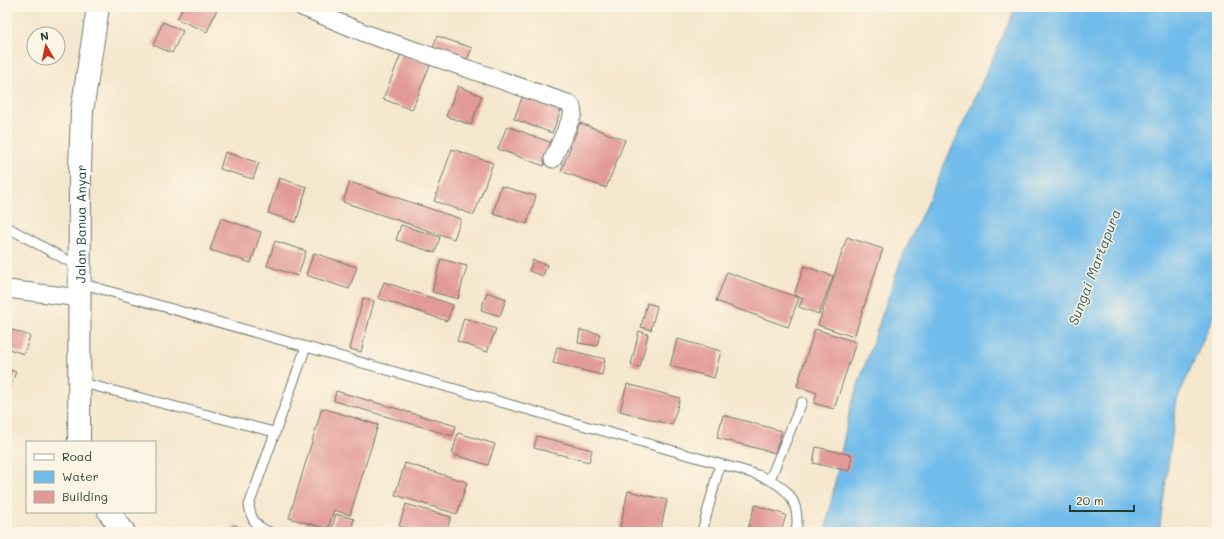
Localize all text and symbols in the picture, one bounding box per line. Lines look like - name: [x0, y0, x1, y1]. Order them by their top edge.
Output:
- north arrow: [26, 26, 66, 66]
- text: N: [39, 28, 50, 44]
- street label: Jalan Banua Anyar: [71, 165, 89, 283]
- water label: Sungai Martapura: [1063, 206, 1125, 328]
- legend: [26, 441, 156, 513]
- text: Road: [62, 448, 92, 464]
- text: Water: [62, 468, 99, 484]
- scale bar: [1070, 487, 1134, 513]
- text: Building: [62, 488, 108, 504]
- text: 20 m: [1076, 492, 1104, 508]

